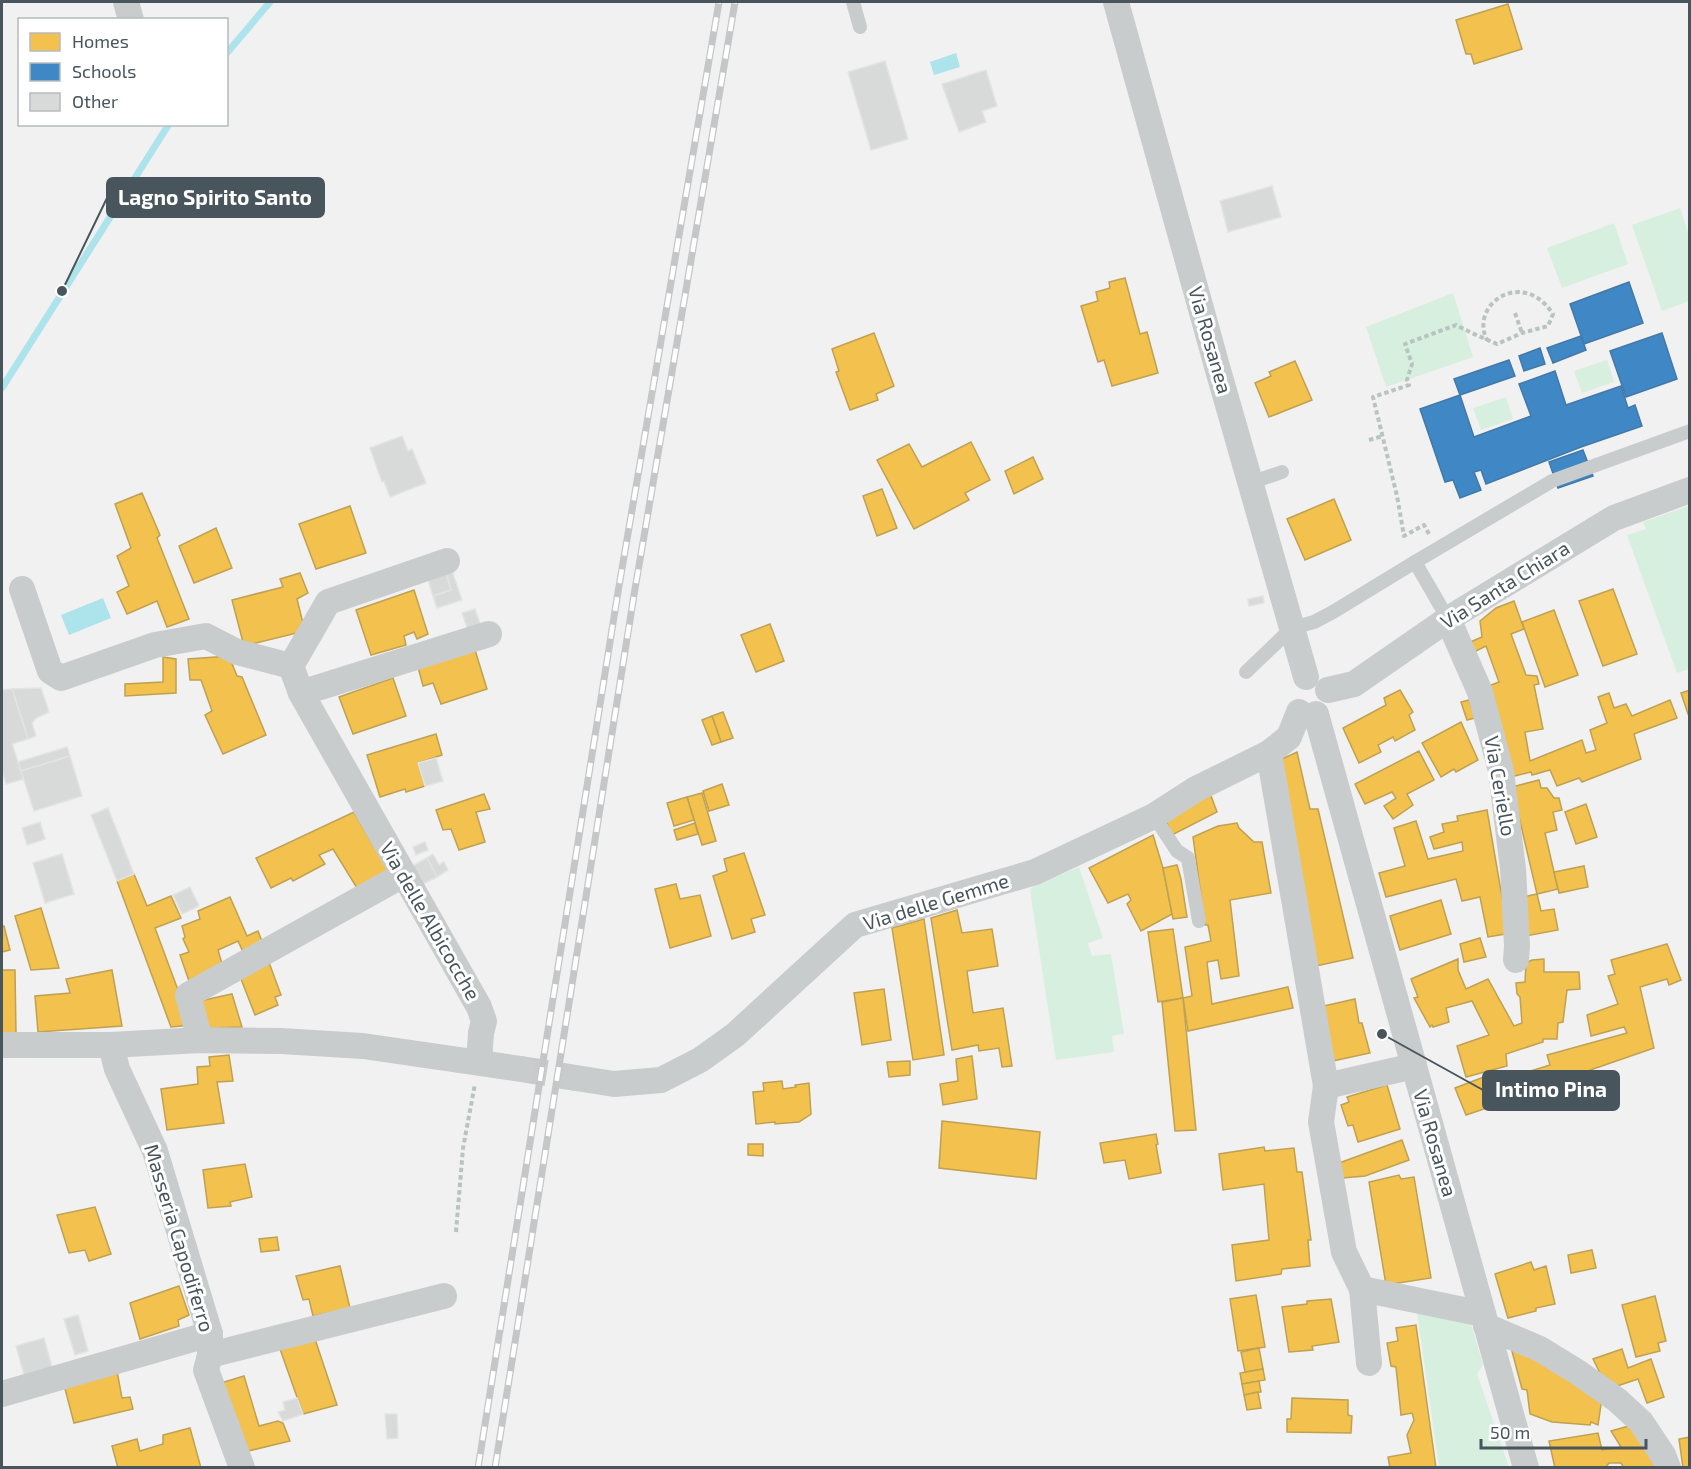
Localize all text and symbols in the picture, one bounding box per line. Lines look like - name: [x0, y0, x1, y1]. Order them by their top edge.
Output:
- legend: [18, 18, 228, 126]
- text: Homes: [72, 30, 129, 52]
- text: Schools: [72, 60, 136, 82]
- text: Other: [72, 90, 118, 112]
- callout: Lagno Spirito Santo: [107, 178, 324, 217]
- text: Lagno Spirito Santo: [118, 184, 312, 209]
- street label: Via Rosanea: [1184, 283, 1238, 396]
- street label: Via Santa Chiara: [1436, 535, 1573, 633]
- street label: Via Ceriello: [1480, 734, 1522, 838]
- street label: Via delle Albicocche: [376, 837, 486, 1004]
- street label: Via delle Gemme: [860, 868, 1011, 935]
- callout: Intimo Pina: [1483, 1071, 1619, 1110]
- text: Intimo Pina: [1495, 1076, 1607, 1101]
- street label: Via Rosanea: [1409, 1086, 1463, 1199]
- street label: Masseria Capodiferro: [140, 1141, 220, 1335]
- scale bar: [1481, 1412, 1646, 1450]
- text: 50 m: [1490, 1421, 1530, 1443]

